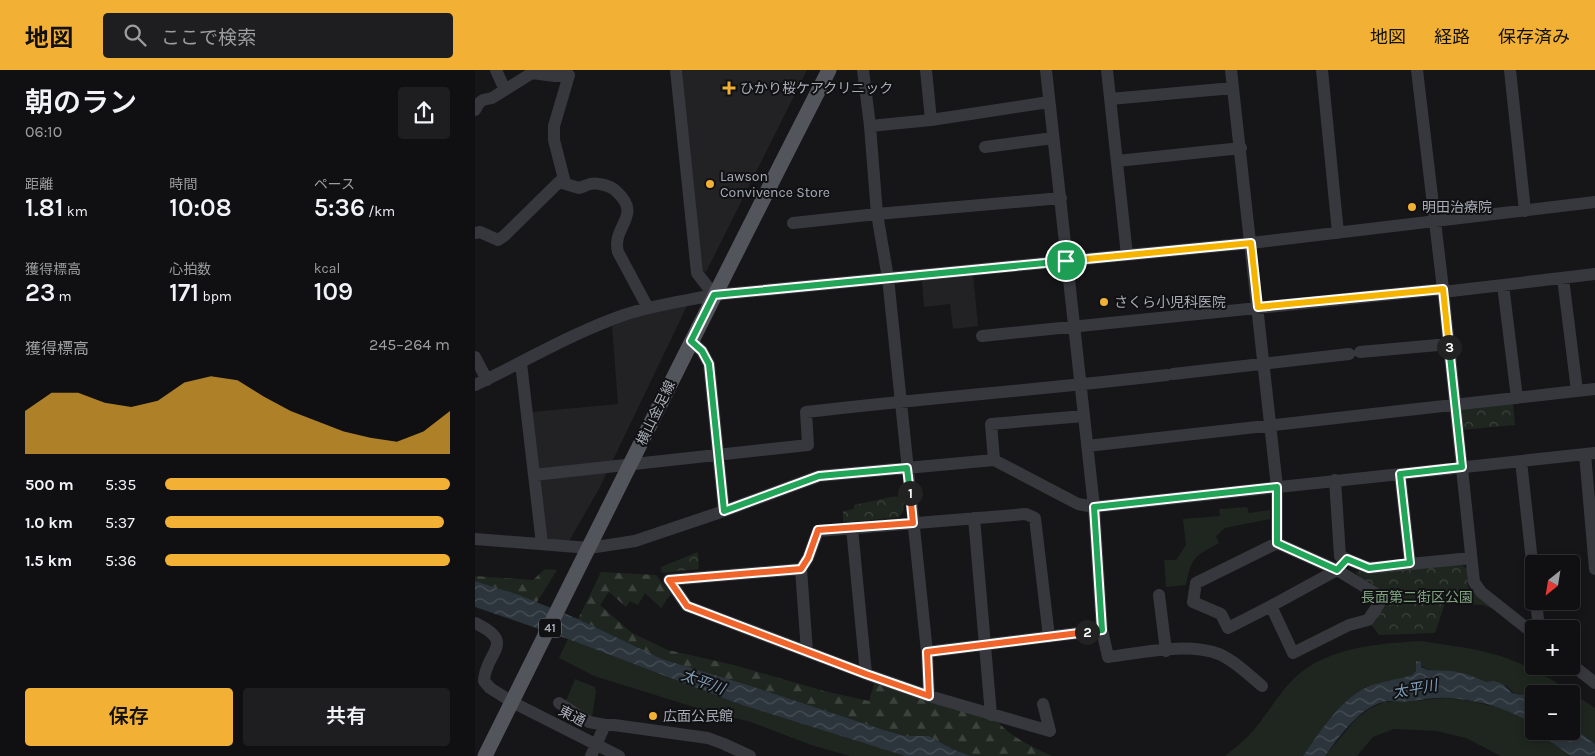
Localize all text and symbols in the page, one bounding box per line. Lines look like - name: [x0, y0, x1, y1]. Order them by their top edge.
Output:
- search box: [103, 13, 453, 58]
- icon: search: [121, 21, 149, 49]
- text: 地図: [25, 24, 73, 52]
- text: 地図: [1370, 26, 1406, 48]
- text: 経路: [1434, 26, 1470, 48]
- text: 保存済み: [1498, 26, 1570, 48]
- text: ここで検索: [161, 27, 256, 49]
- place label: ひかり桜ケアクリニック: [740, 80, 893, 97]
- marker: ひかり桜ケアクリニック: [722, 81, 736, 95]
- text: 朝のラン: [25, 86, 137, 119]
- button: share: [398, 87, 450, 139]
- text: 06:10: [25, 122, 62, 141]
- place label: Lawson Convivence Store: [720, 168, 830, 201]
- text: 距離: [25, 176, 53, 193]
- text: 時間: [169, 176, 197, 193]
- text: ペース: [314, 176, 355, 193]
- marker: Lawson Convivence Store: [704, 178, 716, 190]
- text: 1.81: [25, 193, 64, 222]
- text: 10:08: [169, 193, 232, 222]
- text: 5:36: [314, 193, 365, 222]
- place label: 明田治療院: [1422, 199, 1492, 216]
- marker: 明田治療院: [1406, 201, 1418, 213]
- text: km: [64, 203, 88, 220]
- text: /km: [365, 203, 395, 220]
- pin: [1045, 240, 1087, 282]
- icon: arrive: [1052, 247, 1080, 275]
- text: kcal: [314, 260, 340, 277]
- text: 獲得標高: [25, 261, 81, 278]
- text: 心拍数: [169, 261, 211, 278]
- text: 109: [314, 277, 353, 306]
- text: 23: [25, 278, 55, 307]
- text: 171: [169, 278, 199, 307]
- text: m: [55, 288, 72, 305]
- text: bpm: [199, 288, 232, 305]
- place label: さくら小児科医院: [1114, 294, 1226, 311]
- marker: さくら小児科医院: [1098, 296, 1110, 308]
- pin: 3: [1437, 334, 1461, 360]
- text: 245–264 m: [369, 335, 450, 354]
- text: 獲得標高: [25, 339, 89, 358]
- text: 3: [1445, 339, 1454, 356]
- street label: 横山金足線: [633, 378, 679, 448]
- text: 500 m: [25, 475, 74, 494]
- text: 5:35: [105, 475, 136, 494]
- pin: 1: [897, 480, 923, 506]
- text: 1: [908, 485, 913, 502]
- text: 1.0 km: [25, 513, 73, 532]
- text: 5:37: [105, 513, 135, 532]
- text: 1.5 km: [25, 551, 72, 570]
- text: 5:36: [105, 551, 136, 570]
- north arrow: [1525, 555, 1580, 610]
- map controls: [1525, 555, 1580, 740]
- park label: 長面第二街区公園: [1361, 589, 1473, 606]
- road number: 41: [539, 618, 561, 638]
- pin: 2: [1075, 620, 1099, 644]
- button: +: [1525, 620, 1580, 675]
- text: 2: [1083, 624, 1092, 641]
- water label: 太平川: [679, 666, 729, 699]
- water label: 太平川: [1391, 676, 1441, 702]
- button: −: [1525, 685, 1580, 740]
- button: 保存: [25, 688, 233, 746]
- button: 共有: [243, 688, 450, 746]
- street label: 東通: [556, 702, 588, 730]
- place label: 広面公民館: [663, 708, 733, 725]
- marker: 広面公民館: [647, 710, 659, 722]

